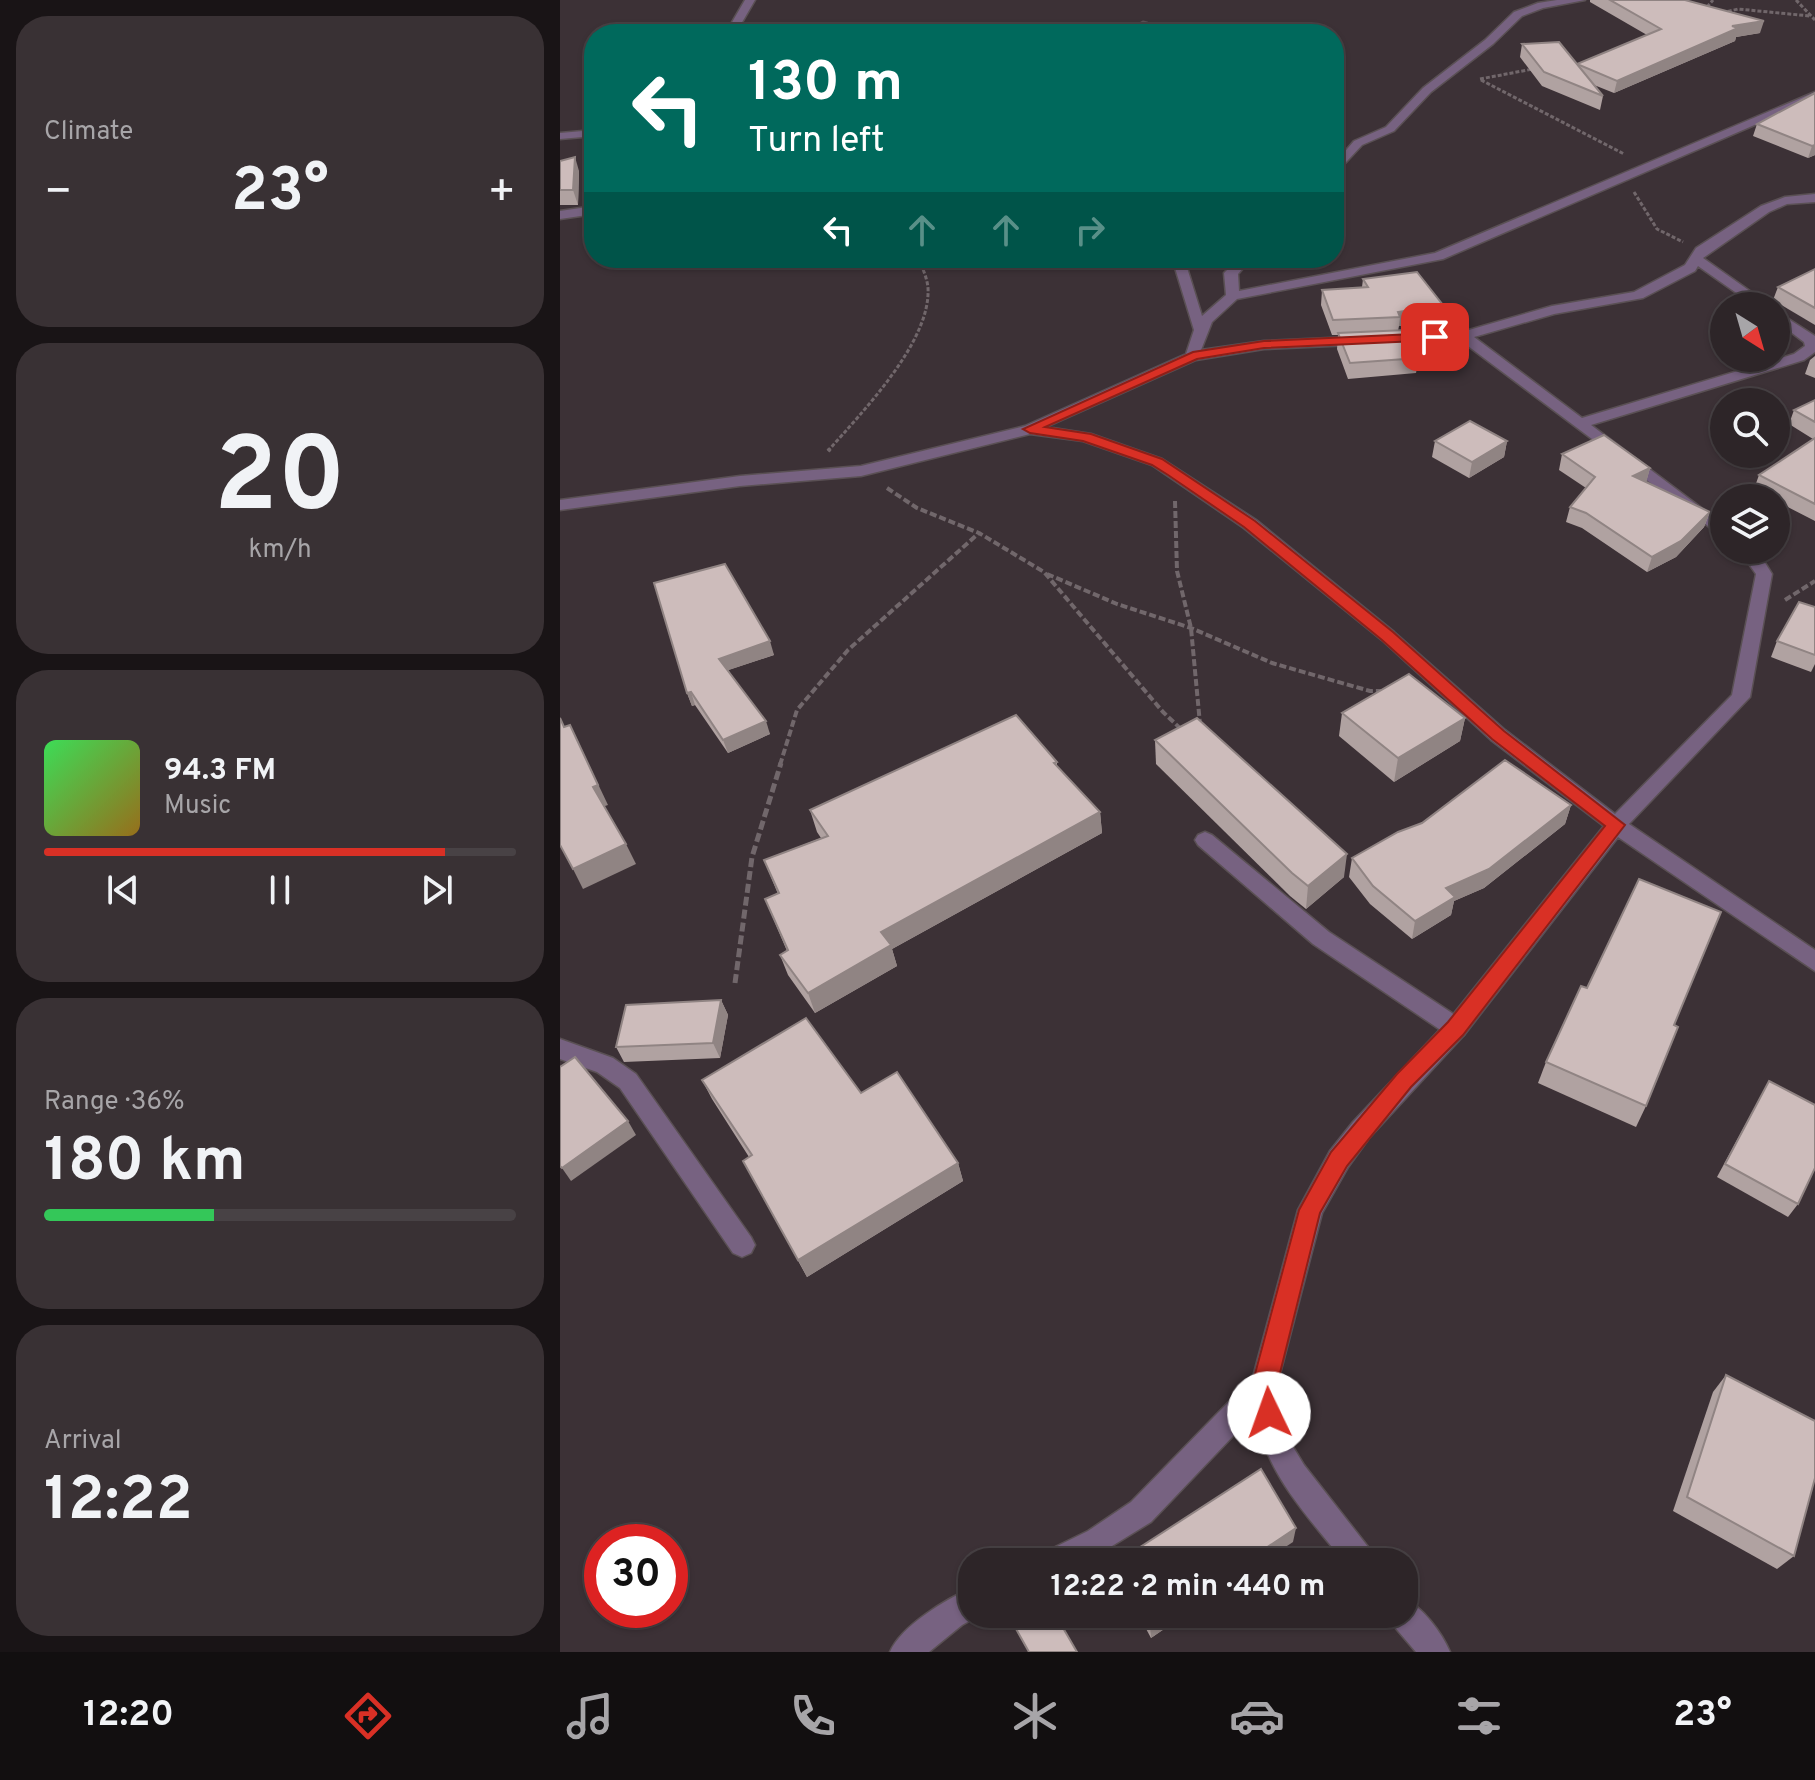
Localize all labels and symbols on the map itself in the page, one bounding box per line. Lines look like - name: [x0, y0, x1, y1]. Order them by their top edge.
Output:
- north arrow: [1710, 292, 1790, 372]
- pin: [1401, 303, 1469, 371]
- position arrow: [1227, 1371, 1311, 1455]
- speed limit sign: 30: [584, 1524, 688, 1628]

